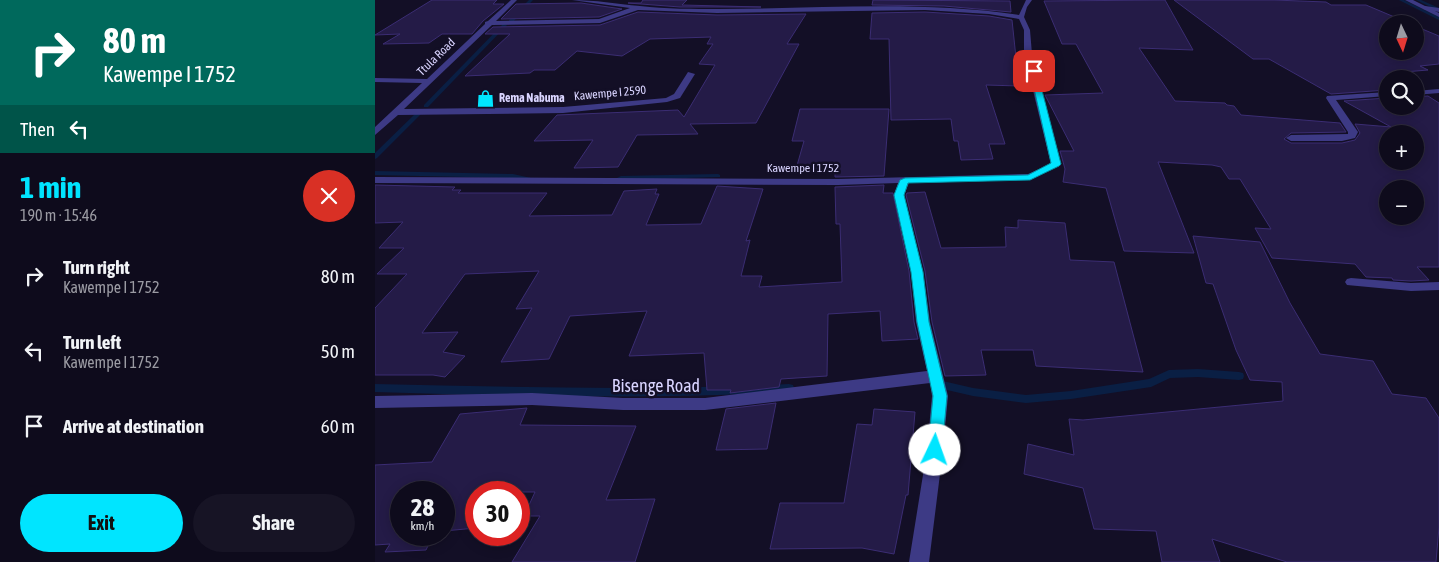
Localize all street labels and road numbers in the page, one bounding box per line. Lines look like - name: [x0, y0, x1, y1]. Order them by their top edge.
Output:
- street label: Ttula Road: [414, 35, 458, 79]
- street label: Kawempe I 2590: [573, 83, 647, 103]
- street label: Kawempe I 1752: [767, 161, 839, 175]
- street label: Bisenge Road: [612, 375, 700, 396]

